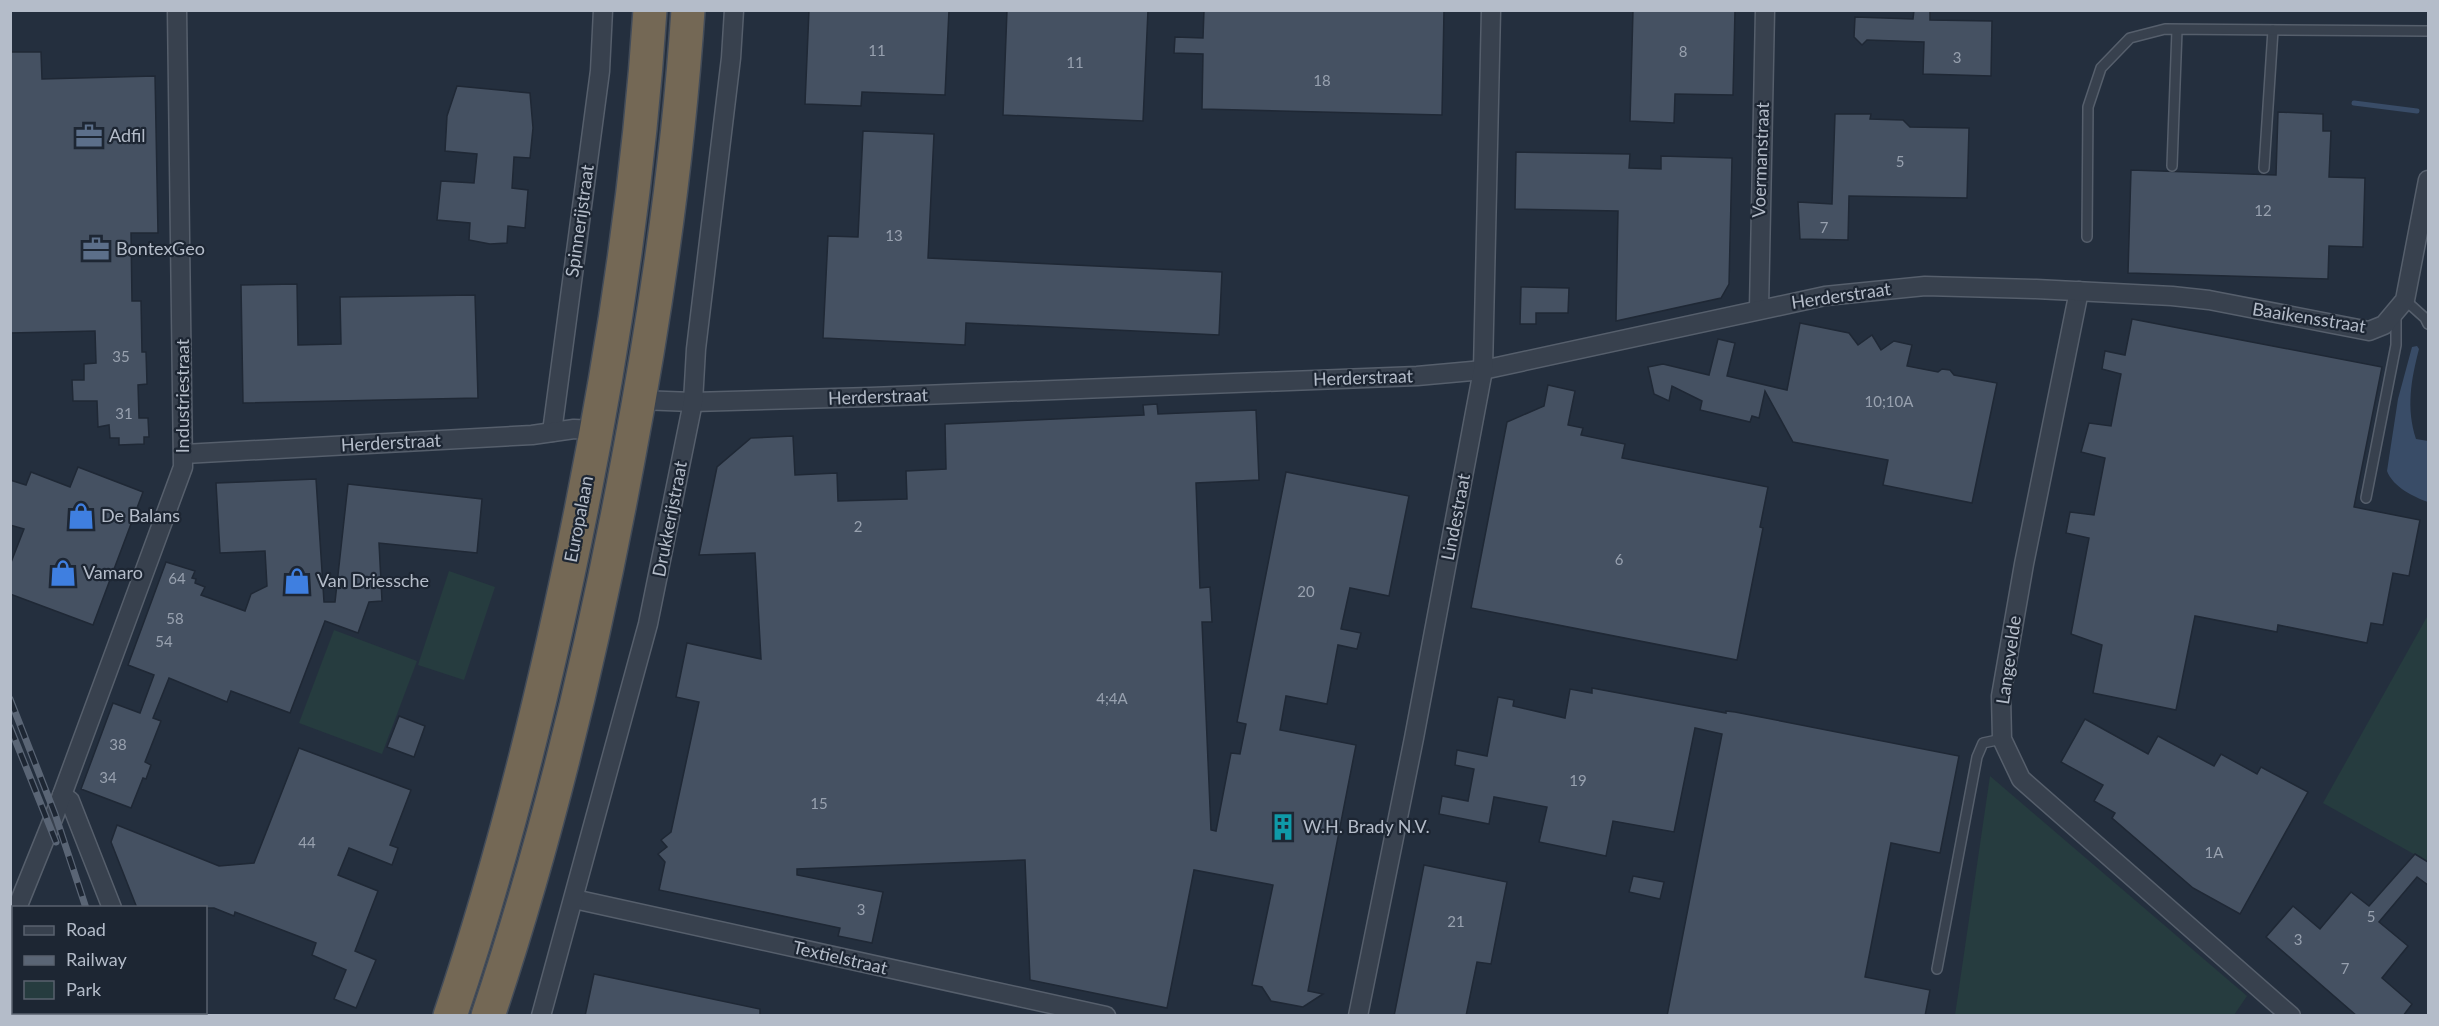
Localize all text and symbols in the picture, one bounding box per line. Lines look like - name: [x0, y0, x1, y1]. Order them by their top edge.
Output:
- house number: 11: [868, 41, 886, 59]
- house number: 8: [1679, 42, 1687, 60]
- house number: 3: [1953, 48, 1961, 66]
- house number: 11: [1066, 53, 1084, 71]
- house number: 18: [1313, 71, 1331, 89]
- street label: Voermanstraat: [1747, 101, 1773, 218]
- office icon: Adfil: [74, 121, 104, 151]
- place label: Adfil: [109, 124, 146, 146]
- house number: 5: [1896, 152, 1904, 170]
- street label: Spinnerijstraat: [560, 163, 598, 279]
- house number: 12: [2254, 201, 2272, 219]
- house number: 7: [1820, 218, 1829, 236]
- house number: 13: [885, 226, 903, 244]
- office icon: BontexGeo: [81, 234, 111, 264]
- place label: BontexGeo: [116, 237, 205, 259]
- street label: Herderstraat: [1790, 277, 1893, 313]
- street label: Baaikensstraat: [2251, 297, 2368, 337]
- street label: Industriestraat: [171, 338, 193, 453]
- house number: 35: [112, 347, 130, 365]
- street label: Herderstraat: [1313, 364, 1414, 390]
- street label: Herderstraat: [828, 383, 929, 409]
- house number: 10;10A: [1865, 392, 1914, 410]
- house number: 31: [115, 404, 133, 422]
- street label: Herderstraat: [340, 428, 442, 456]
- street label: Drukkerijstraat: [647, 459, 691, 579]
- street label: Lindestraat: [1436, 471, 1474, 562]
- street label: Europalaan: [559, 474, 597, 564]
- shop icon: De Balans: [66, 501, 96, 531]
- place label: De Balans: [101, 504, 180, 526]
- house number: 2: [854, 517, 862, 535]
- house number: 6: [1615, 550, 1624, 568]
- shop icon: Vamaro: [48, 558, 78, 588]
- place label: Vamaro: [83, 561, 143, 583]
- shop icon: Van Driessche: [282, 566, 312, 596]
- house number: 64: [168, 569, 186, 587]
- place label: Van Driessche: [317, 569, 429, 591]
- house number: 20: [1297, 582, 1315, 600]
- house number: 58: [166, 609, 184, 627]
- street label: Langevelde: [1991, 614, 2025, 706]
- house number: 54: [155, 632, 173, 650]
- house number: 4;4A: [1096, 689, 1129, 707]
- house number: 38: [109, 735, 127, 753]
- house number: 34: [99, 768, 117, 786]
- house number: 19: [1569, 771, 1587, 789]
- house number: 15: [810, 794, 828, 812]
- building icon: W.H. Brady N.V.: [1268, 812, 1298, 842]
- place label: W.H. Brady N.V.: [1303, 815, 1430, 837]
- house number: 44: [298, 833, 316, 851]
- house number: 1A: [2205, 843, 2224, 861]
- house number: 3: [857, 900, 865, 918]
- legend: [12, 906, 207, 1014]
- house number: 5: [2367, 907, 2375, 925]
- house number: 21: [1447, 912, 1465, 930]
- text: Road: [66, 918, 106, 940]
- house number: 3: [2294, 930, 2302, 948]
- street label: Textielstraat: [791, 935, 890, 979]
- text: Railway: [66, 948, 127, 970]
- house number: 7: [2341, 959, 2350, 977]
- text: Park: [66, 978, 102, 1000]

